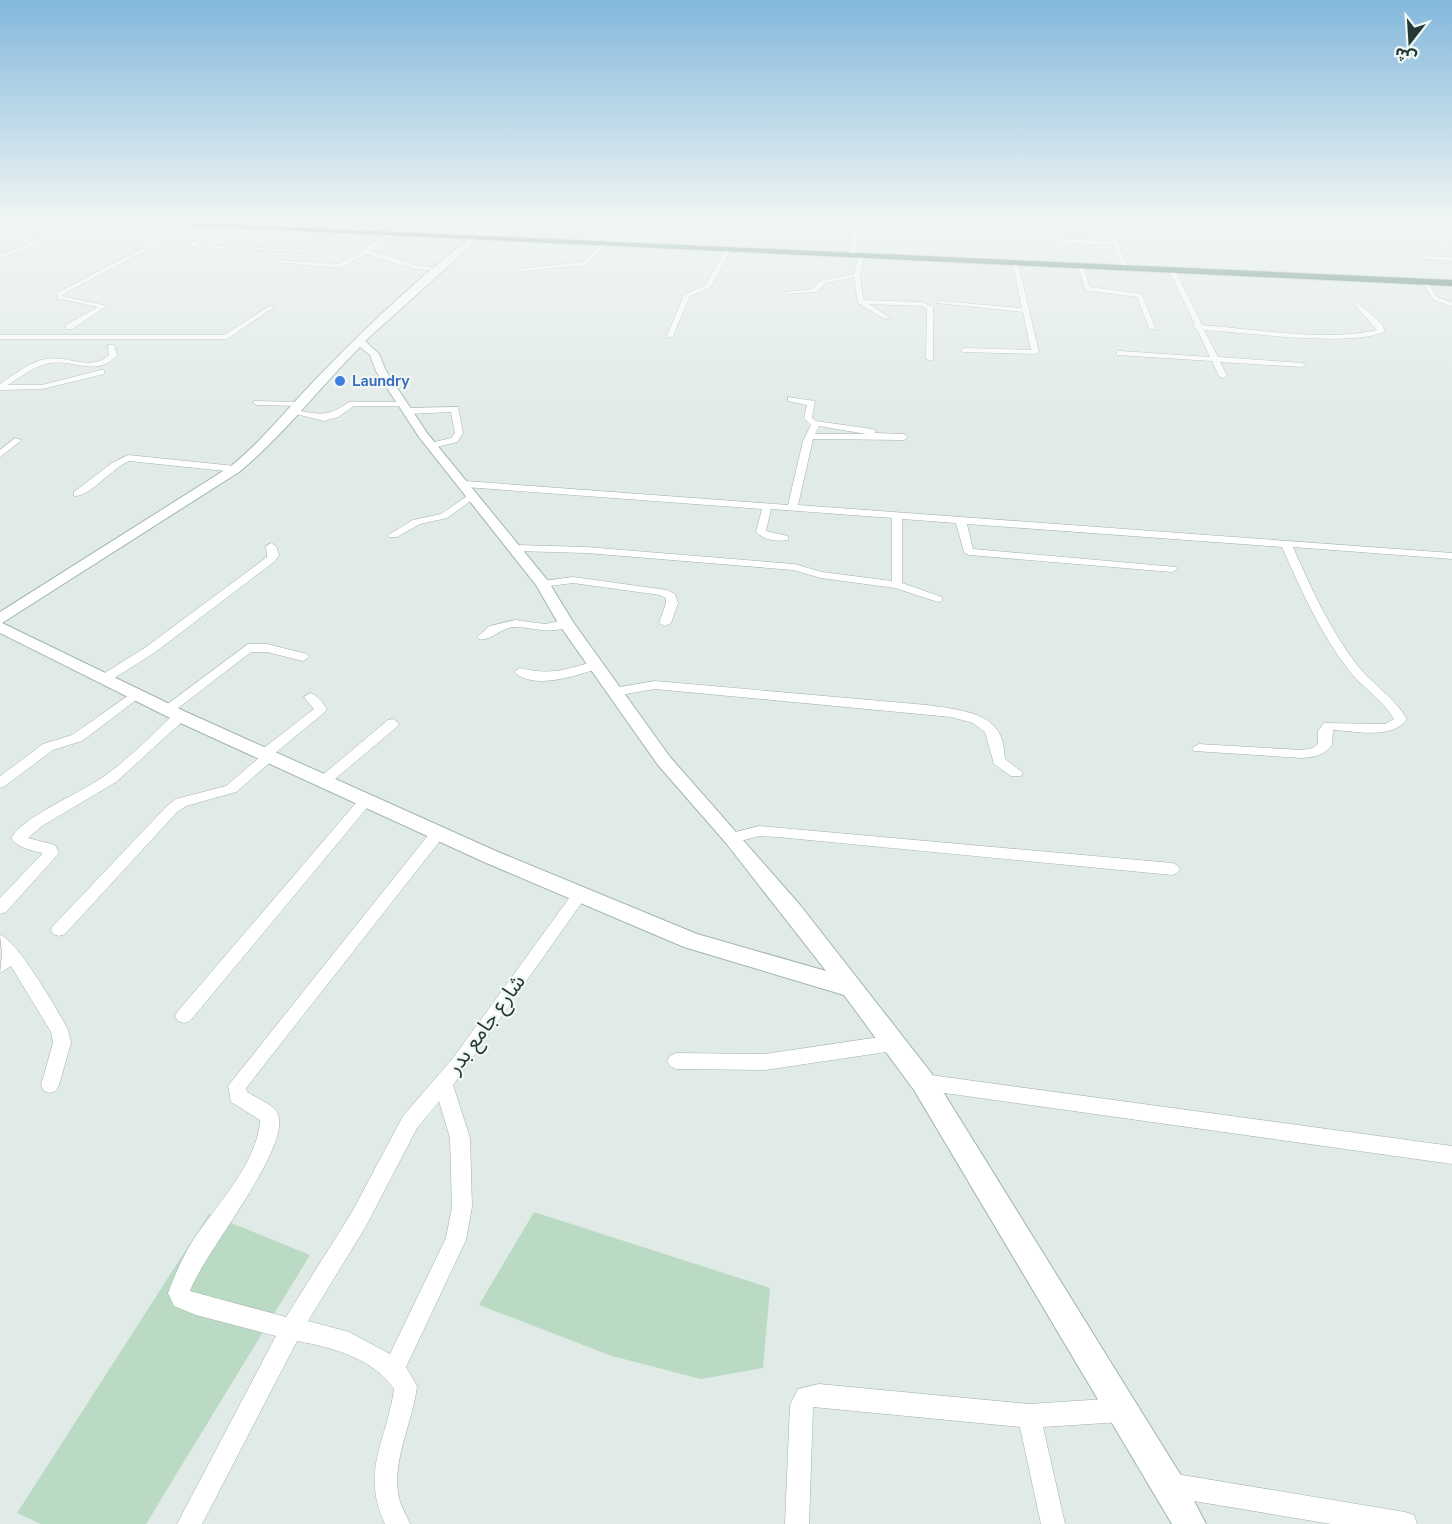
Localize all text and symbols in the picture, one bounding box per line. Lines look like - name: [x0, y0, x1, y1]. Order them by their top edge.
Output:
- north arrow: [1380, 12, 1440, 72]
- text: ش: [1392, 42, 1420, 69]
- place label: Laundry: [352, 371, 409, 391]
- marker: Laundry: [333, 374, 347, 388]
- street label: شارع جامع بدر: [440, 968, 532, 1081]

